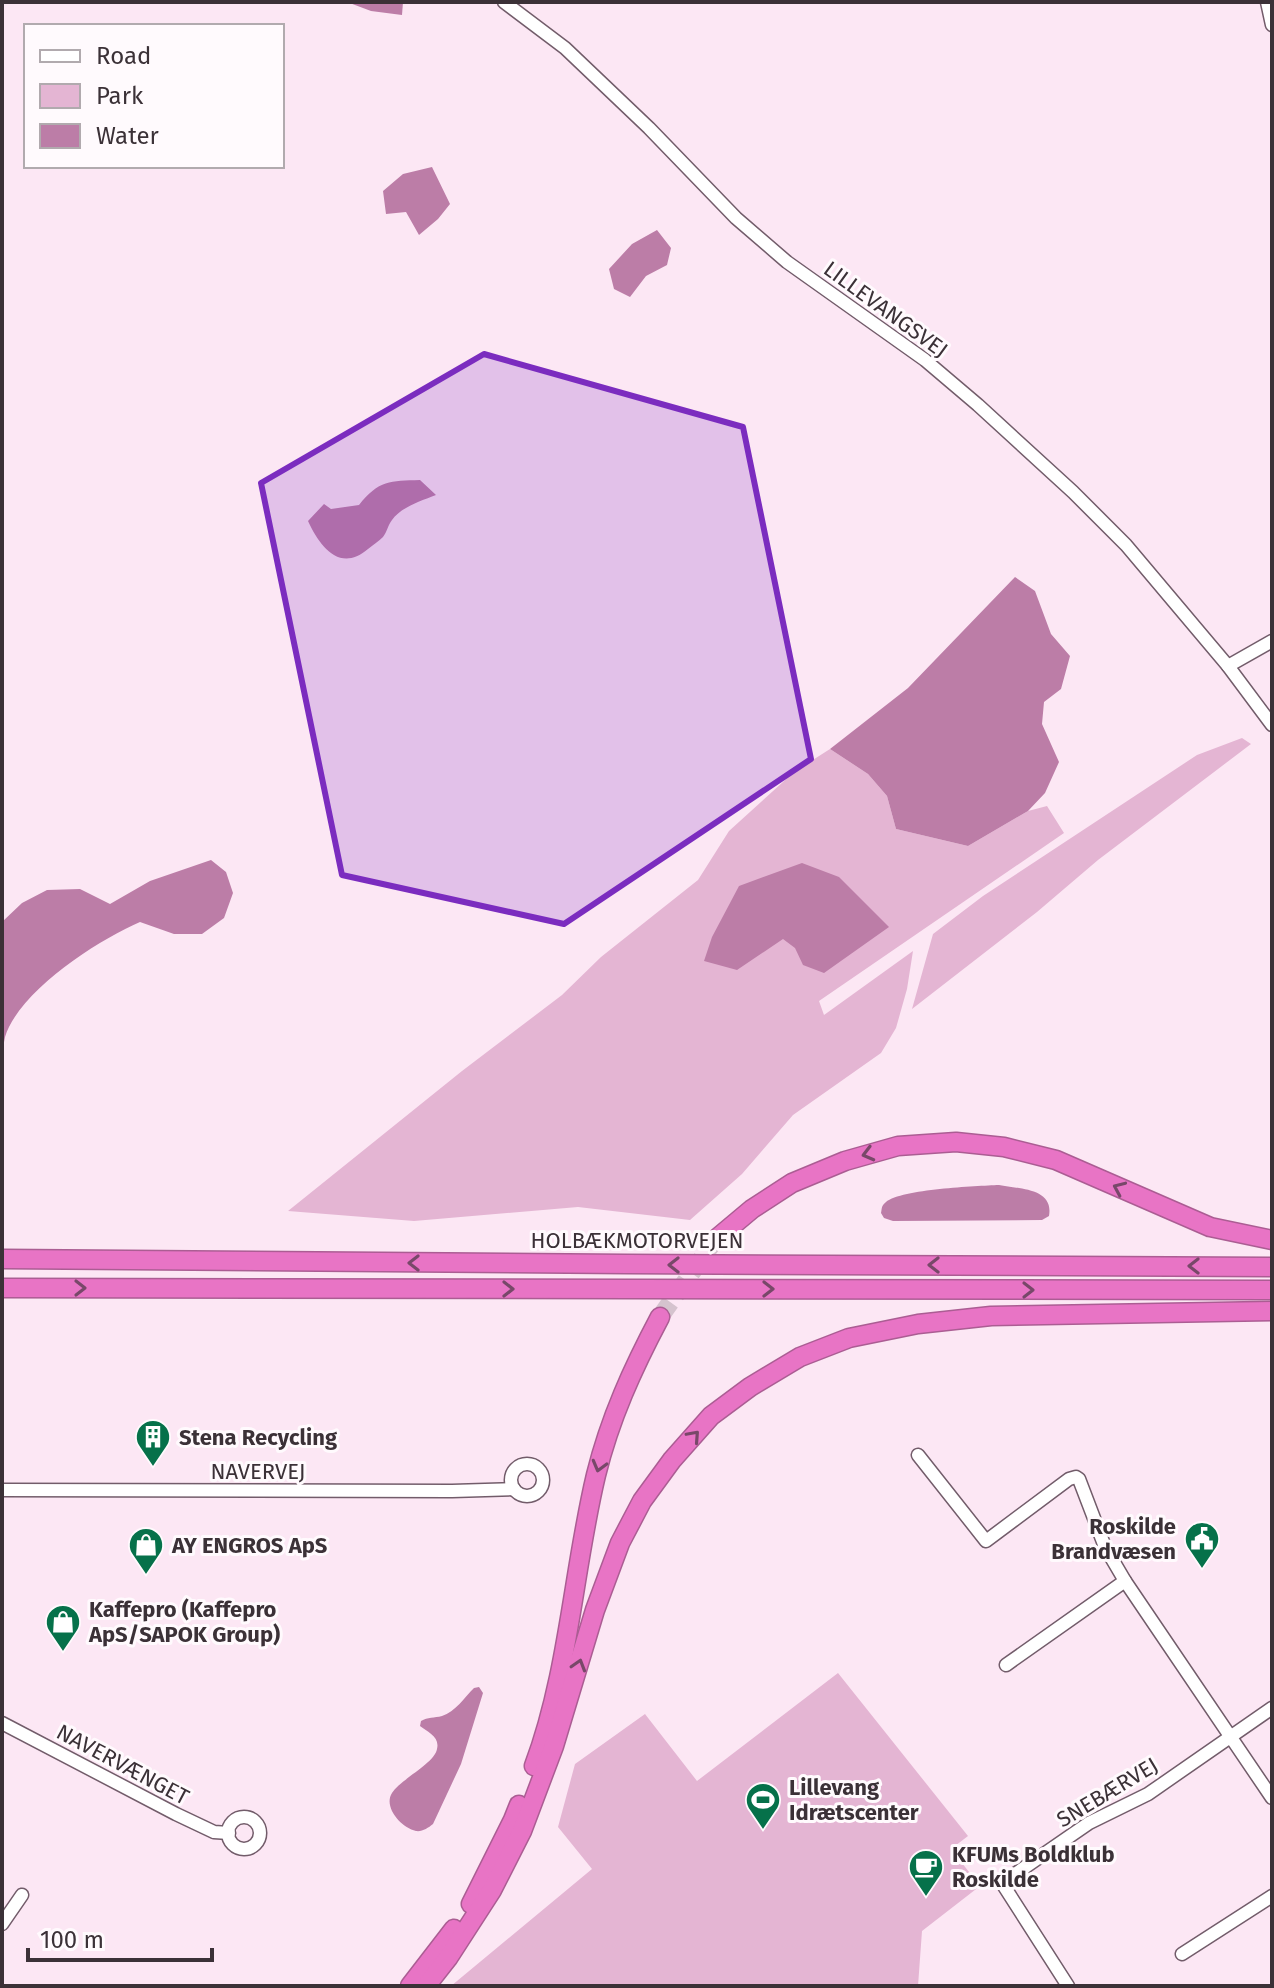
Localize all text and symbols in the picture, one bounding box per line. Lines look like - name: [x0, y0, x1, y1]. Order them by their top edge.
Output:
- legend: [24, 24, 284, 168]
- text: Road: [96, 42, 151, 70]
- text: Park: [96, 82, 144, 110]
- text: Water: [96, 122, 160, 150]
- street label: LILLEVANGSVEJ: [818, 255, 953, 363]
- one-way arrow: [862, 1145, 876, 1162]
- one-way arrow: [1113, 1182, 1127, 1198]
- street label: HOLBÆKMOTORVEJEN: [531, 1227, 743, 1254]
- one-way arrow: [407, 1254, 420, 1271]
- one-way arrow: [667, 1256, 680, 1274]
- one-way arrow: [927, 1256, 940, 1274]
- one-way arrow: [1187, 1257, 1200, 1275]
- one-way arrow: [74, 1279, 87, 1297]
- one-way arrow: [502, 1280, 515, 1298]
- one-way arrow: [762, 1280, 775, 1298]
- one-way arrow: [1022, 1281, 1035, 1299]
- building icon: Stena Recycling: [134, 1418, 172, 1468]
- place label: Stena Recycling: [179, 1424, 338, 1451]
- one-way arrow: [684, 1430, 699, 1445]
- street label: NAVERVEJ: [210, 1458, 306, 1485]
- one-way arrow: [591, 1459, 608, 1473]
- place label: Roskilde Brandvæsen: [1051, 1513, 1176, 1565]
- public building icon: Roskilde Brandvæsen: [1183, 1520, 1221, 1570]
- shop icon: AY ENGROS ApS: [127, 1526, 165, 1576]
- place label: AY ENGROS ApS: [171, 1532, 328, 1559]
- place label: Kaffepro (Kaffepro ApS/SAPOK Group): [88, 1596, 280, 1648]
- shop icon: Kaffepro (Kaffepro ApS/SAPOK Group): [44, 1603, 82, 1653]
- one-way arrow: [569, 1659, 585, 1673]
- street label: NAVERVÆNGET: [52, 1718, 194, 1811]
- street label: SNEBÆRVEJ: [1052, 1752, 1163, 1833]
- place label: Lillevang Idrætscenter: [789, 1774, 919, 1826]
- sports icon: Lillevang Idrætscenter: [744, 1781, 782, 1831]
- place label: KFUMs Boldklub Roskilde: [952, 1841, 1115, 1893]
- cafe icon: KFUMs Boldklub Roskilde: [907, 1848, 945, 1898]
- scale bar: [28, 1912, 212, 1962]
- text: 100 m: [40, 1926, 104, 1954]

